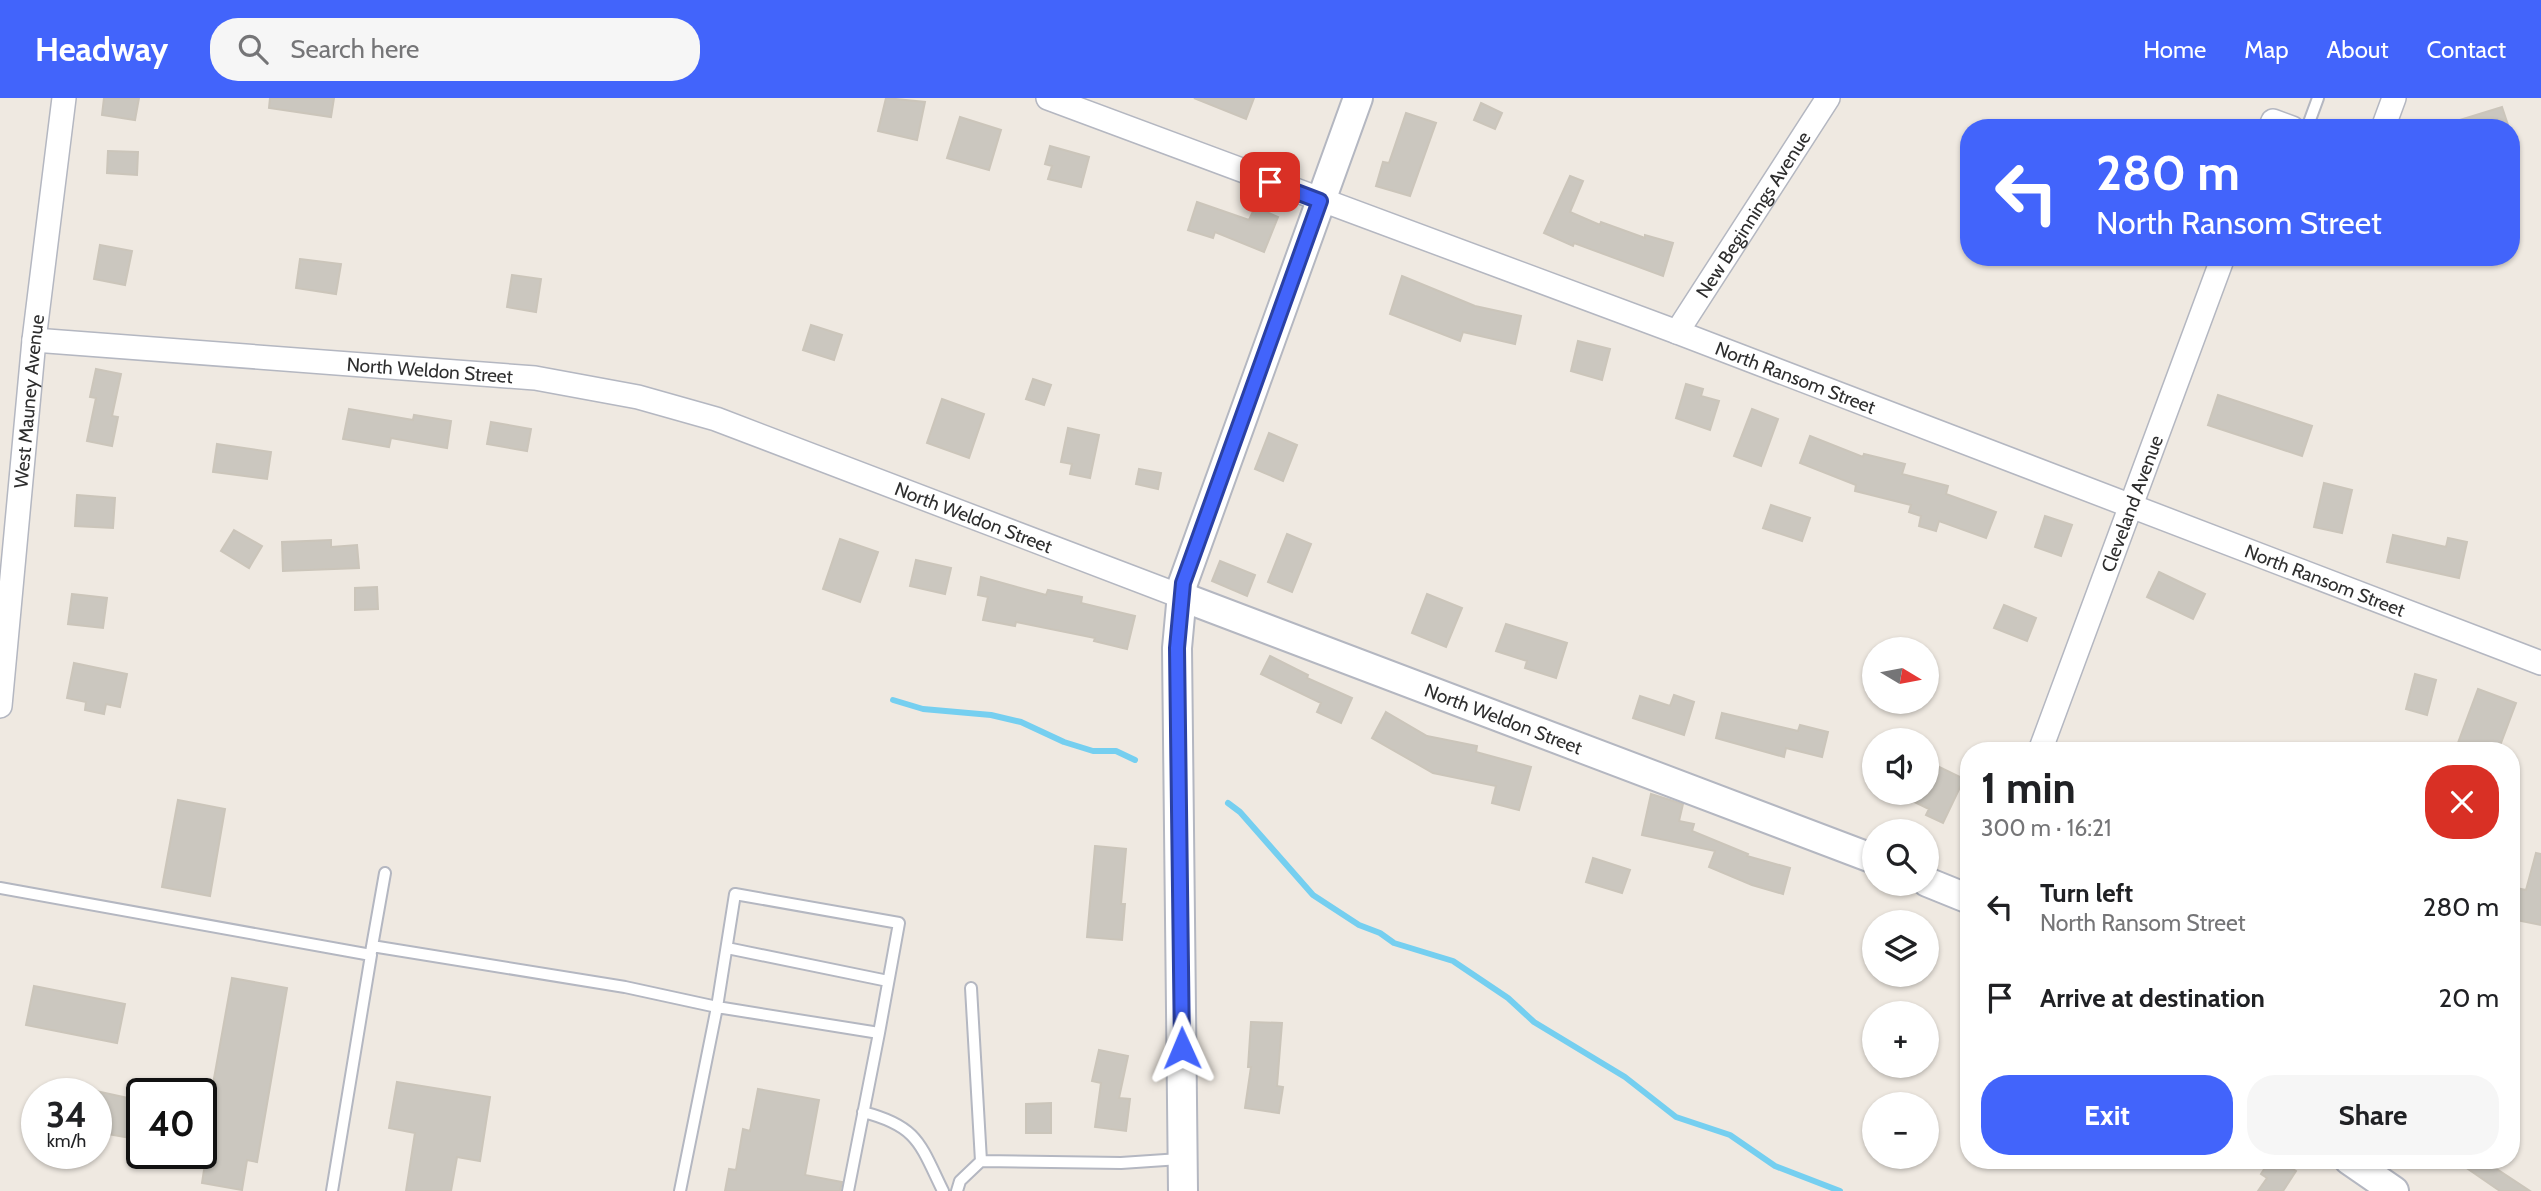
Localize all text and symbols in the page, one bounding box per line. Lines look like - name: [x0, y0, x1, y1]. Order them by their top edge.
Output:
- search box: [210, 18, 700, 81]
- text: Headway: [35, 29, 168, 69]
- icon: search: [234, 30, 272, 68]
- text: Search here: [290, 33, 419, 65]
- text: Home: [2143, 35, 2206, 64]
- text: Map: [2244, 35, 2289, 64]
- text: About: [2327, 35, 2389, 64]
- text: Contact: [2427, 35, 2506, 64]
- street label: New Beginnings Avenue: [1691, 127, 1815, 302]
- text: 280 m: [2096, 143, 2240, 202]
- icon: left: [1981, 147, 2072, 238]
- pin: [1240, 152, 1300, 212]
- icon: arrive: [1251, 163, 1289, 201]
- text: North Ransom Street: [2096, 203, 2382, 242]
- street label: West Mauney Avenue: [9, 313, 49, 489]
- street label: North Ransom Street: [1712, 336, 1879, 419]
- street label: North Weldon Street: [346, 352, 514, 388]
- street label: Cleveland Avenue: [2096, 432, 2168, 575]
- street label: North Weldon Street: [892, 477, 1056, 558]
- street label: North Ransom Street: [2242, 539, 2409, 622]
- north arrow: [1862, 637, 1939, 714]
- map controls: [1862, 637, 1939, 1169]
- street label: North Weldon Street: [1422, 678, 1586, 759]
- button: sound: [1862, 728, 1939, 805]
- text: 1 min: [1981, 762, 2076, 814]
- button: close: [2425, 765, 2499, 839]
- text: 300 m · 16:21: [1981, 814, 2112, 842]
- button: search: [1862, 819, 1939, 896]
- text: Turn left: [2040, 877, 2133, 909]
- icon: left: [1981, 888, 2019, 926]
- text: 280 m: [2423, 891, 2499, 923]
- text: North Ransom Street: [2040, 909, 2245, 937]
- button: layers: [1862, 910, 1939, 987]
- icon: arrive: [1981, 979, 2019, 1017]
- text: Arrive at destination: [2040, 982, 2265, 1014]
- text: 20 m: [2439, 982, 2499, 1014]
- button: +: [1862, 1001, 1939, 1078]
- position arrow: [1145, 1011, 1219, 1085]
- button: Exit: [1981, 1075, 2233, 1155]
- button: Share: [2247, 1075, 2499, 1155]
- speed limit sign: 40: [126, 1078, 217, 1169]
- button: −: [1862, 1092, 1939, 1169]
- text: 34: [46, 1093, 87, 1136]
- text: km/h: [47, 1130, 86, 1152]

